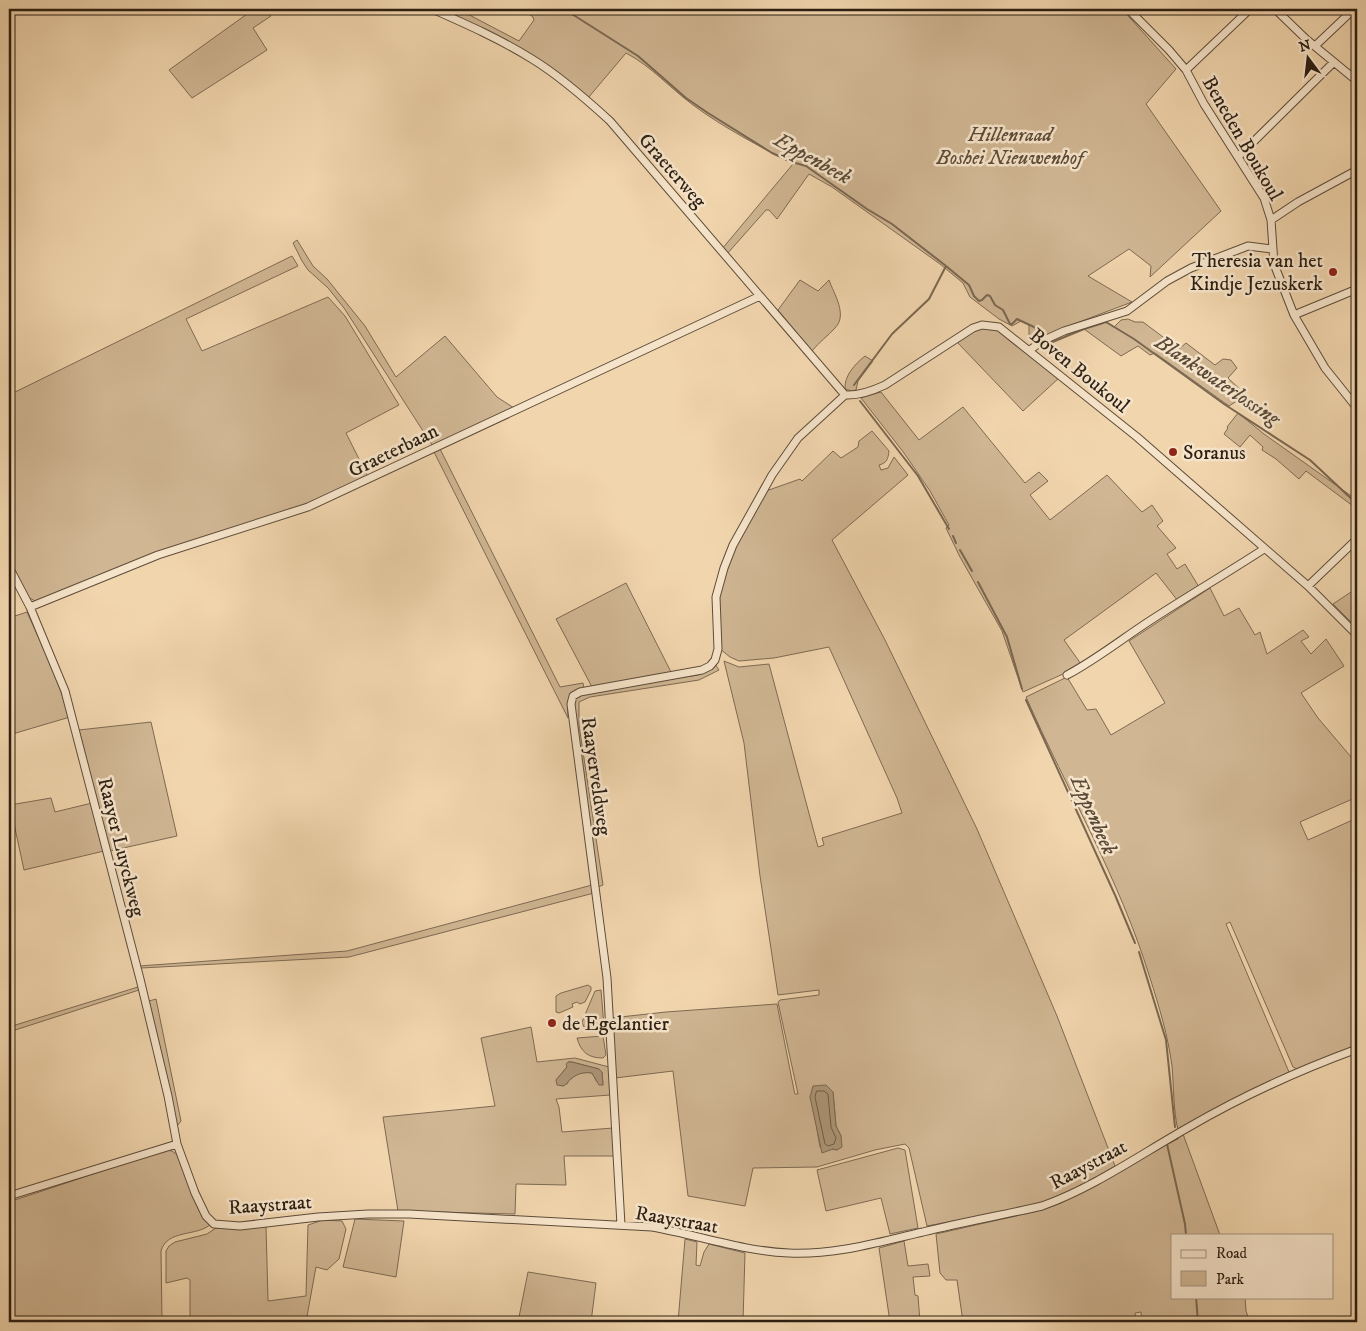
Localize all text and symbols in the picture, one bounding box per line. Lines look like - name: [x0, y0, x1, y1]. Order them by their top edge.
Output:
- north arrow: [1284, 32, 1334, 82]
- text: N: [1297, 36, 1313, 57]
- street label: Beneden Boukoul: [1196, 72, 1287, 206]
- park label: Hillenraad Boshei Nieuwenhof: [936, 123, 1088, 171]
- water label: Eppenbeek: [769, 127, 856, 191]
- street label: Graeterweg: [632, 128, 711, 214]
- place label: Theresia van het Kindje Jezuskerk: [1190, 249, 1323, 297]
- marker: Theresia van het Kindje Jezuskerk: [1327, 266, 1339, 278]
- street label: Boven Boukoul: [1024, 323, 1134, 419]
- water label: Blankwaterlossing: [1149, 329, 1286, 433]
- street label: Graeterbaan: [345, 419, 443, 484]
- place label: Soranus: [1183, 441, 1246, 466]
- marker: Soranus: [1167, 446, 1179, 458]
- street label: Raayerveldweg: [575, 715, 616, 837]
- water label: Eppenbeek: [1064, 771, 1122, 859]
- street label: Raayer Luyckweg: [91, 775, 150, 920]
- place label: de Egelantier: [562, 1012, 669, 1037]
- marker: de Egelantier: [546, 1017, 558, 1029]
- street label: Raaystraat: [1046, 1135, 1131, 1196]
- street label: Raaystraat: [228, 1190, 313, 1221]
- street label: Raaystraat: [633, 1201, 720, 1240]
- legend: [1171, 1234, 1334, 1298]
- text: Road: [1216, 1244, 1248, 1263]
- text: Park: [1216, 1270, 1245, 1289]

